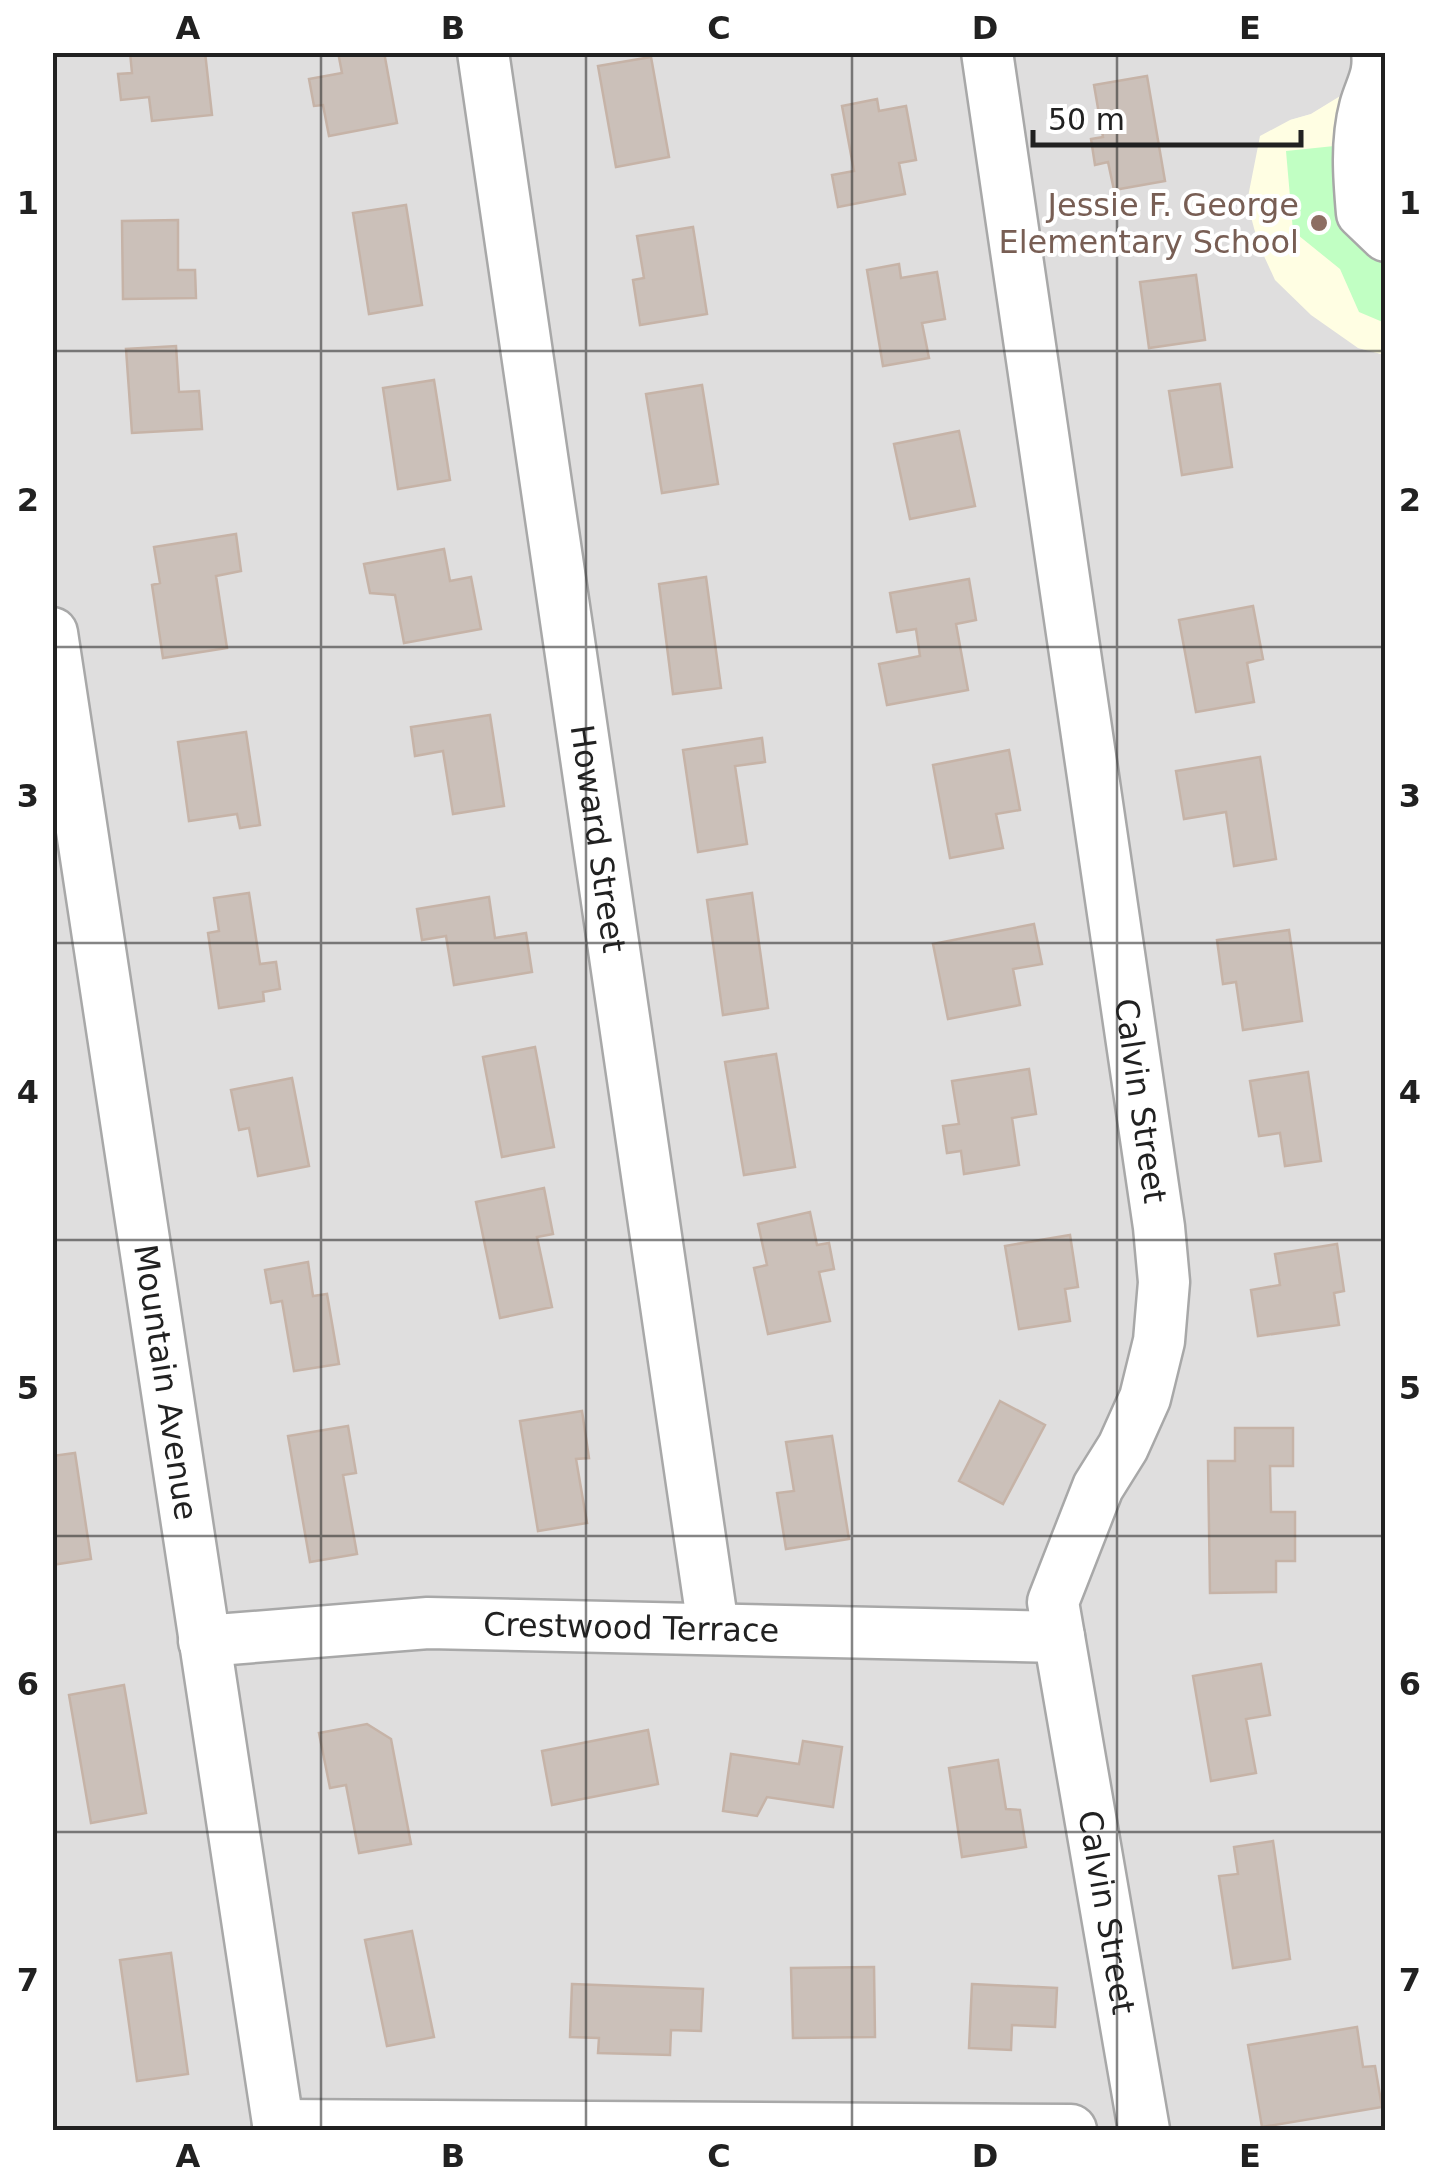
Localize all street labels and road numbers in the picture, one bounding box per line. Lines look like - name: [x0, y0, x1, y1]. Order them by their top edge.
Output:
- street label: Howard Street: [562, 722, 633, 955]
- street label: Calvin Street: [1107, 996, 1174, 1206]
- street label: Mountain Avenue: [126, 1242, 205, 1523]
- street label: Crestwood Terrace: [483, 1605, 780, 1650]
- street label: Calvin Street: [1070, 1807, 1143, 2017]

